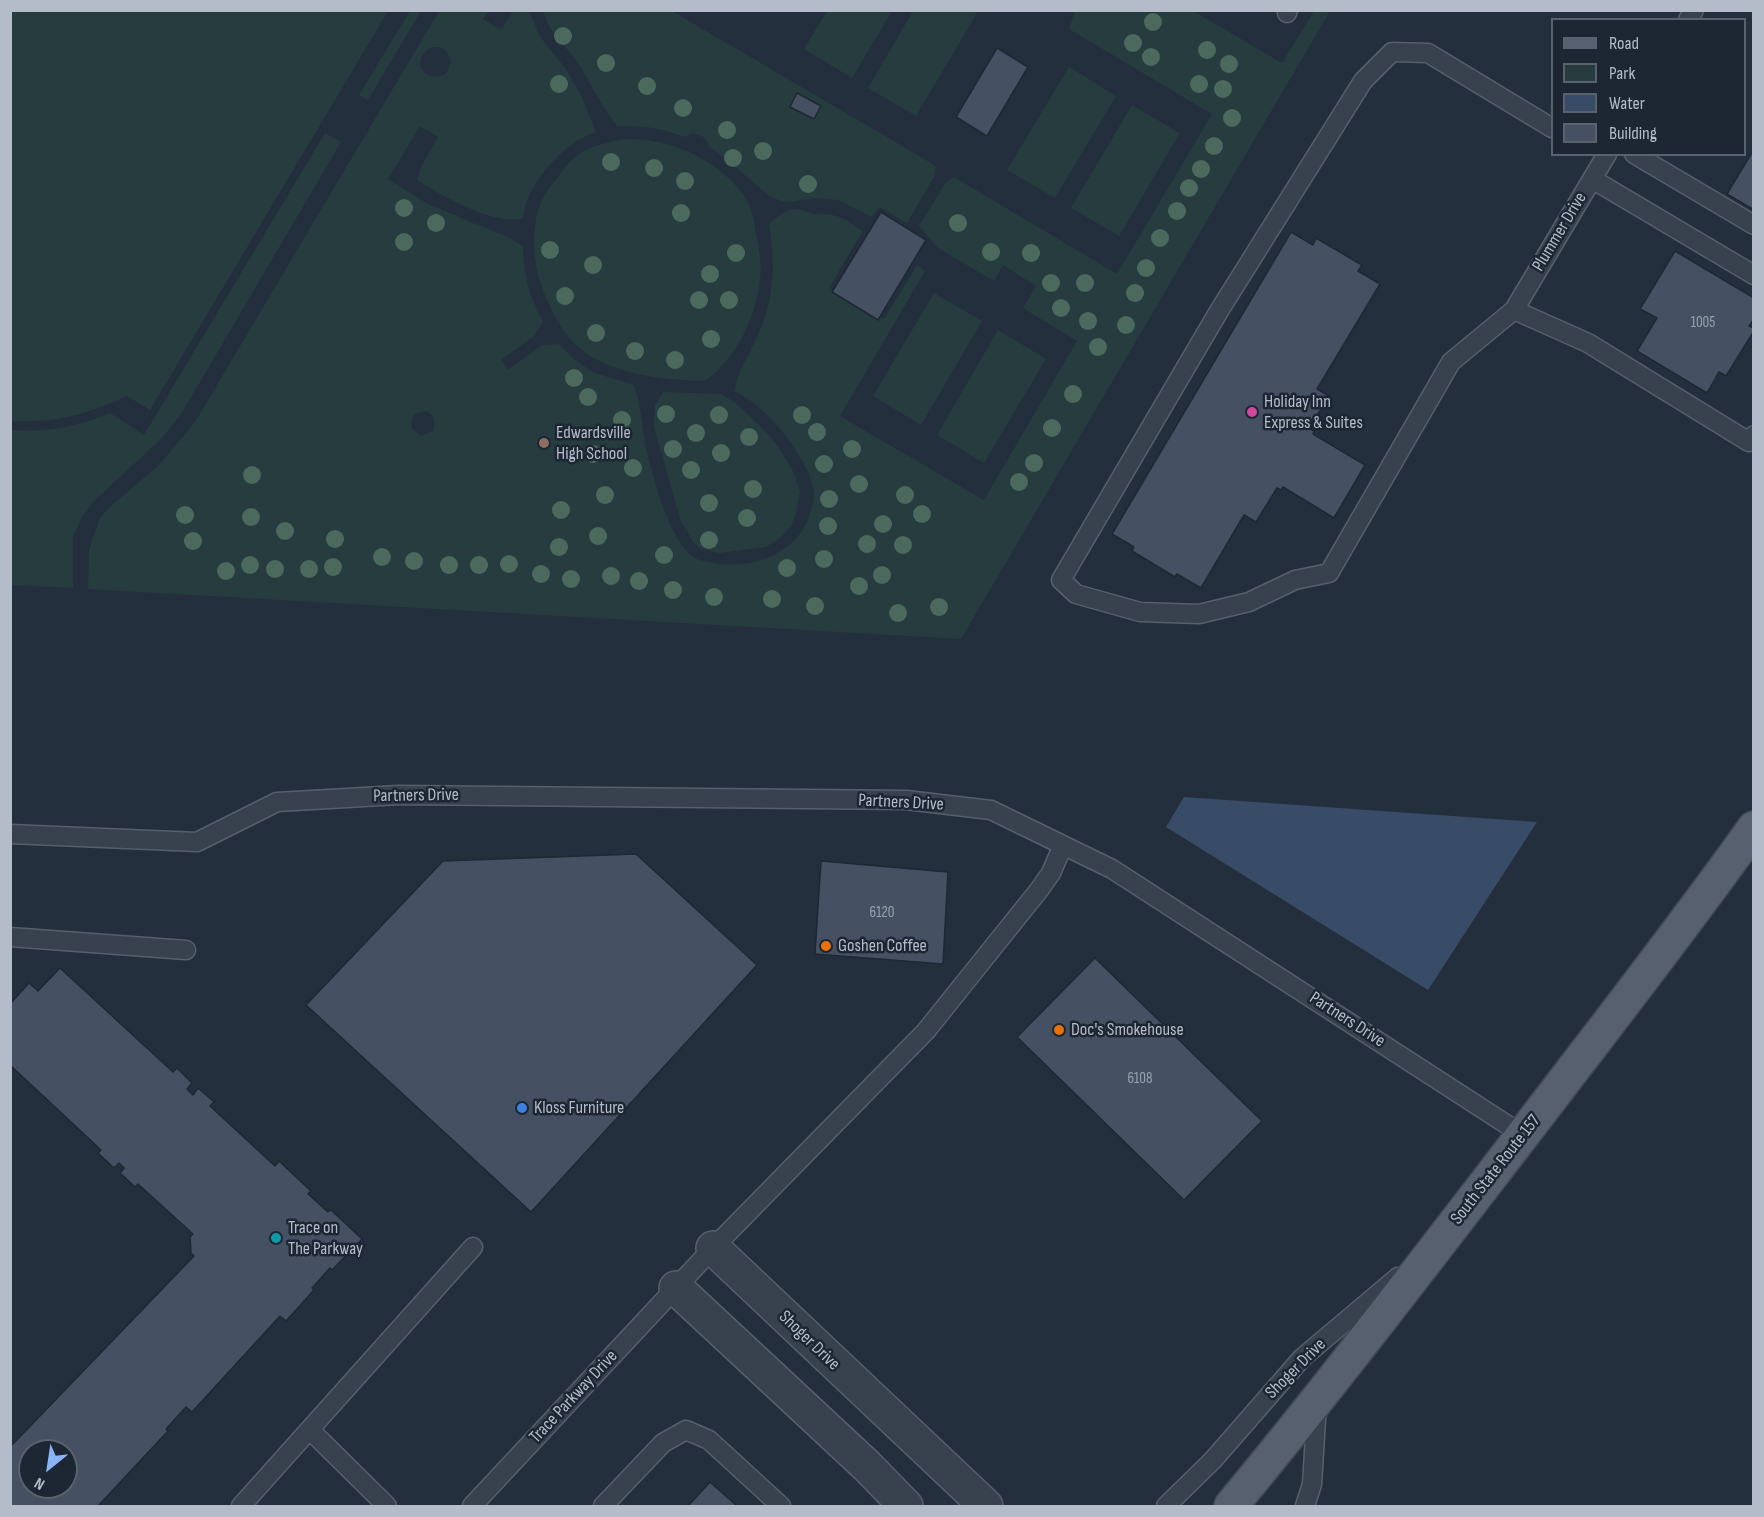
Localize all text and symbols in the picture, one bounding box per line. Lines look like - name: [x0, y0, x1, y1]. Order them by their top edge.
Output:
- legend: [1551, 18, 1746, 156]
- text: Road: [1609, 33, 1639, 54]
- text: Park: [1609, 63, 1635, 84]
- text: Water: [1609, 93, 1645, 114]
- text: Building: [1609, 123, 1657, 144]
- street label: Plummer Drive: [1528, 189, 1592, 275]
- house number: 1005: [1691, 314, 1715, 332]
- place label: Holiday Inn Express & Suites: [1264, 391, 1363, 434]
- marker: Holiday Inn Express & Suites: [1245, 405, 1259, 419]
- place label: Edwardsville High School: [556, 422, 631, 464]
- marker: Edwardsville High School: [537, 436, 551, 450]
- street label: Partners Drive: [373, 784, 459, 808]
- street label: Partners Drive: [858, 790, 944, 816]
- house number: 6120: [870, 904, 894, 922]
- place label: Goshen Coffee: [838, 935, 927, 957]
- marker: Goshen Coffee: [819, 939, 833, 953]
- street label: Partners Drive: [1305, 988, 1389, 1052]
- place label: Doc's Smokehouse: [1071, 1019, 1184, 1041]
- marker: Doc's Smokehouse: [1052, 1023, 1066, 1037]
- house number: 6108: [1127, 1070, 1153, 1088]
- place label: Kloss Furniture: [534, 1097, 624, 1119]
- marker: Kloss Furniture: [515, 1101, 529, 1115]
- street label: South State Route 157: [1446, 1111, 1546, 1229]
- place label: Trace on The Parkway: [288, 1217, 363, 1260]
- marker: Trace on The Parkway: [269, 1231, 283, 1245]
- street label: Shoger Drive: [774, 1307, 844, 1375]
- street label: Shoger Drive: [1261, 1334, 1331, 1404]
- street label: Trace Parkway Drive: [525, 1346, 623, 1448]
- north arrow: [18, 1439, 78, 1499]
- text: N: [31, 1473, 48, 1494]

